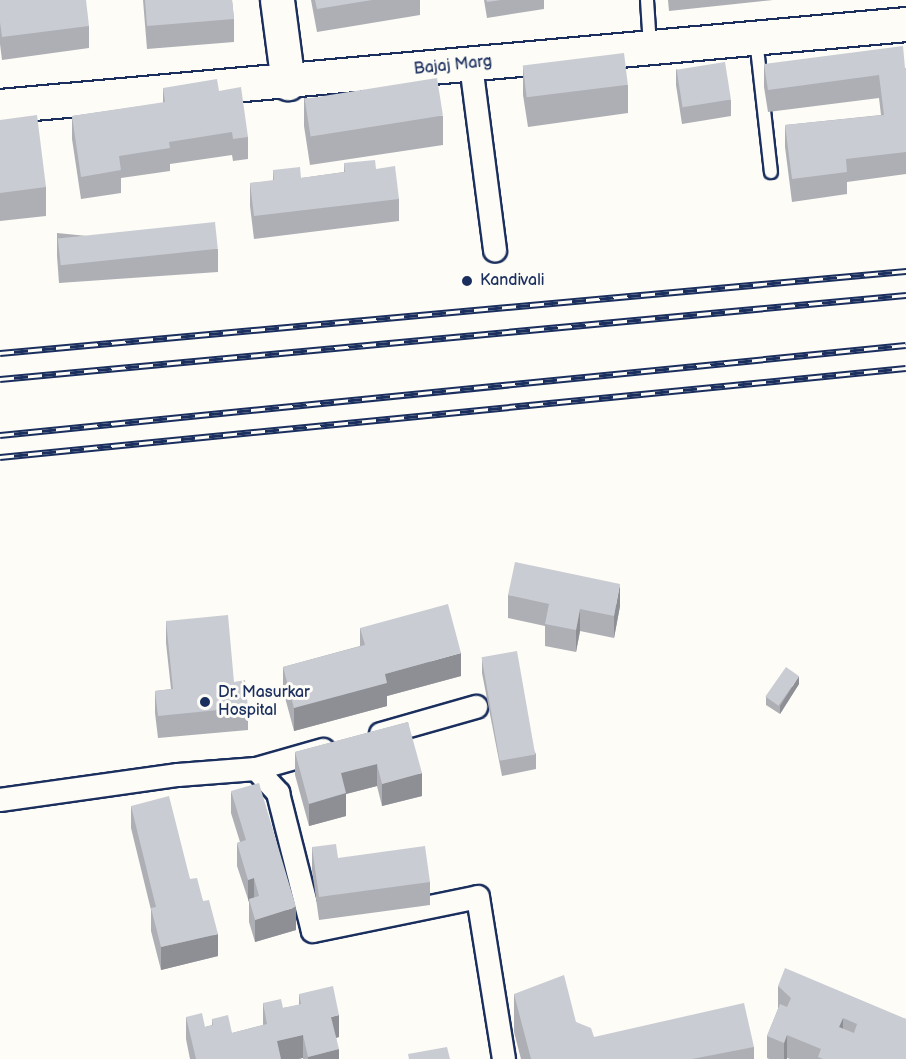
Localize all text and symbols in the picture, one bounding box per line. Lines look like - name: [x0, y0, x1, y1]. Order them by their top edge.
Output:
- street label: Bajaj Marg: [413, 52, 493, 80]
- place label: Kandivali: [480, 271, 544, 291]
- marker: Kandivali: [458, 272, 476, 290]
- place label: Dr. Masurkar Hospital: [218, 683, 310, 721]
- marker: Dr. Masurkar Hospital: [196, 693, 214, 711]

